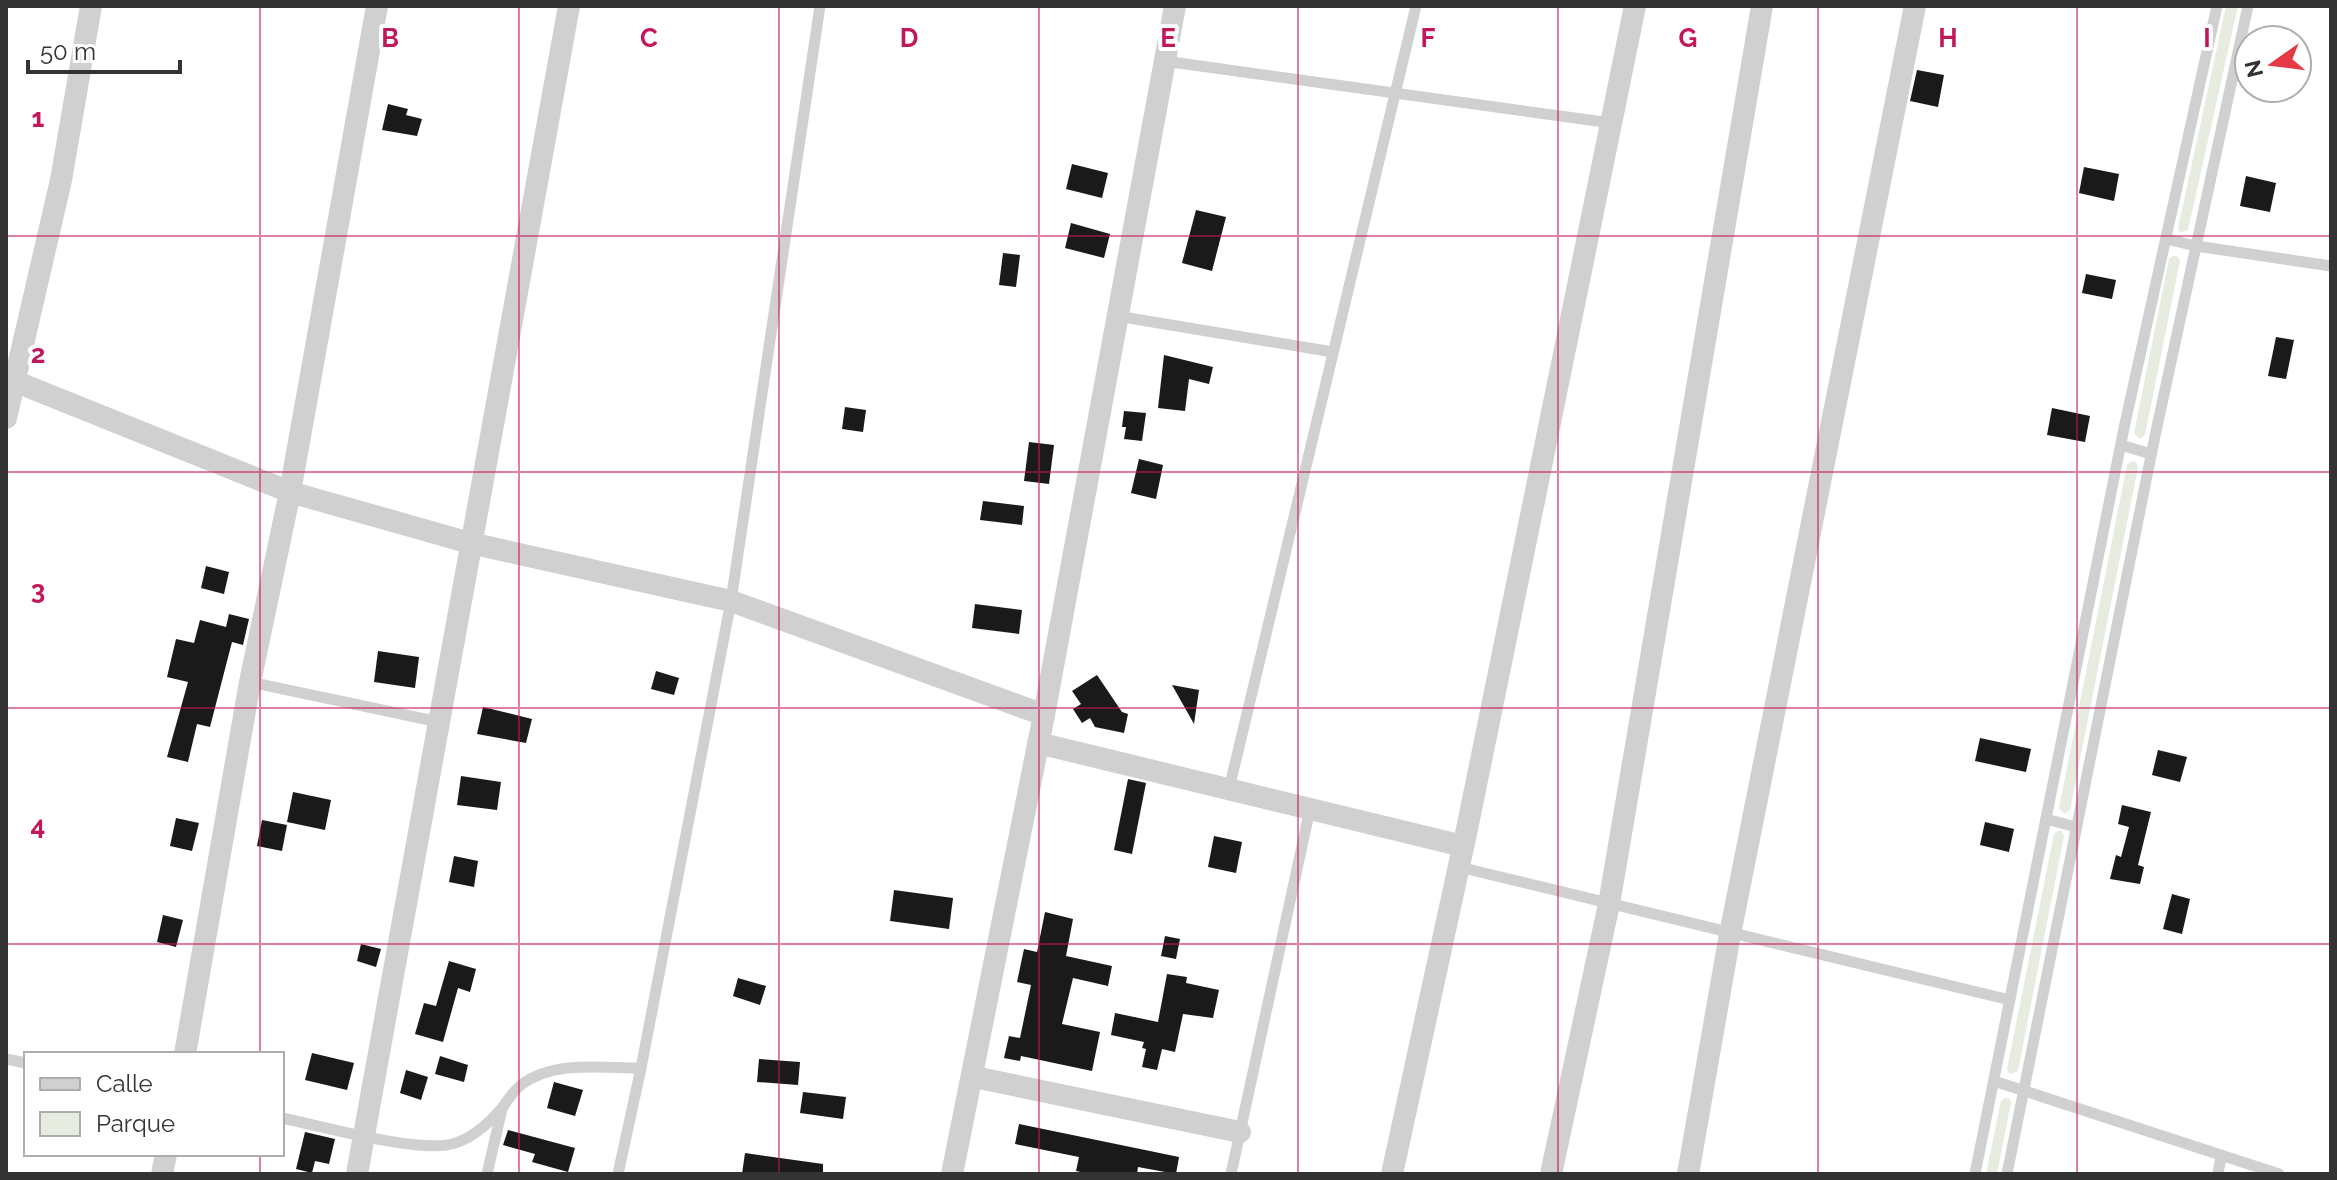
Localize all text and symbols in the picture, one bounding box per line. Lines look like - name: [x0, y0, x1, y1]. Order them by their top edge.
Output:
- text: B: [381, 23, 399, 53]
- text: C: [640, 23, 658, 53]
- text: D: [900, 23, 918, 53]
- text: E: [1160, 23, 1176, 53]
- text: F: [1421, 23, 1436, 53]
- text: G: [1679, 23, 1697, 53]
- text: H: [1938, 23, 1958, 53]
- text: I: [2203, 23, 2211, 53]
- scale bar: [28, 24, 180, 74]
- north arrow: [2233, 24, 2313, 104]
- text: 50 m: [40, 37, 96, 66]
- text: N: [2239, 58, 2268, 80]
- text: 1: [32, 103, 45, 133]
- text: 2: [31, 339, 45, 369]
- text: 3: [31, 575, 45, 605]
- text: 4: [31, 811, 45, 841]
- legend: [24, 1052, 284, 1156]
- text: Calle: [96, 1069, 153, 1098]
- text: Parque: [96, 1109, 175, 1138]

